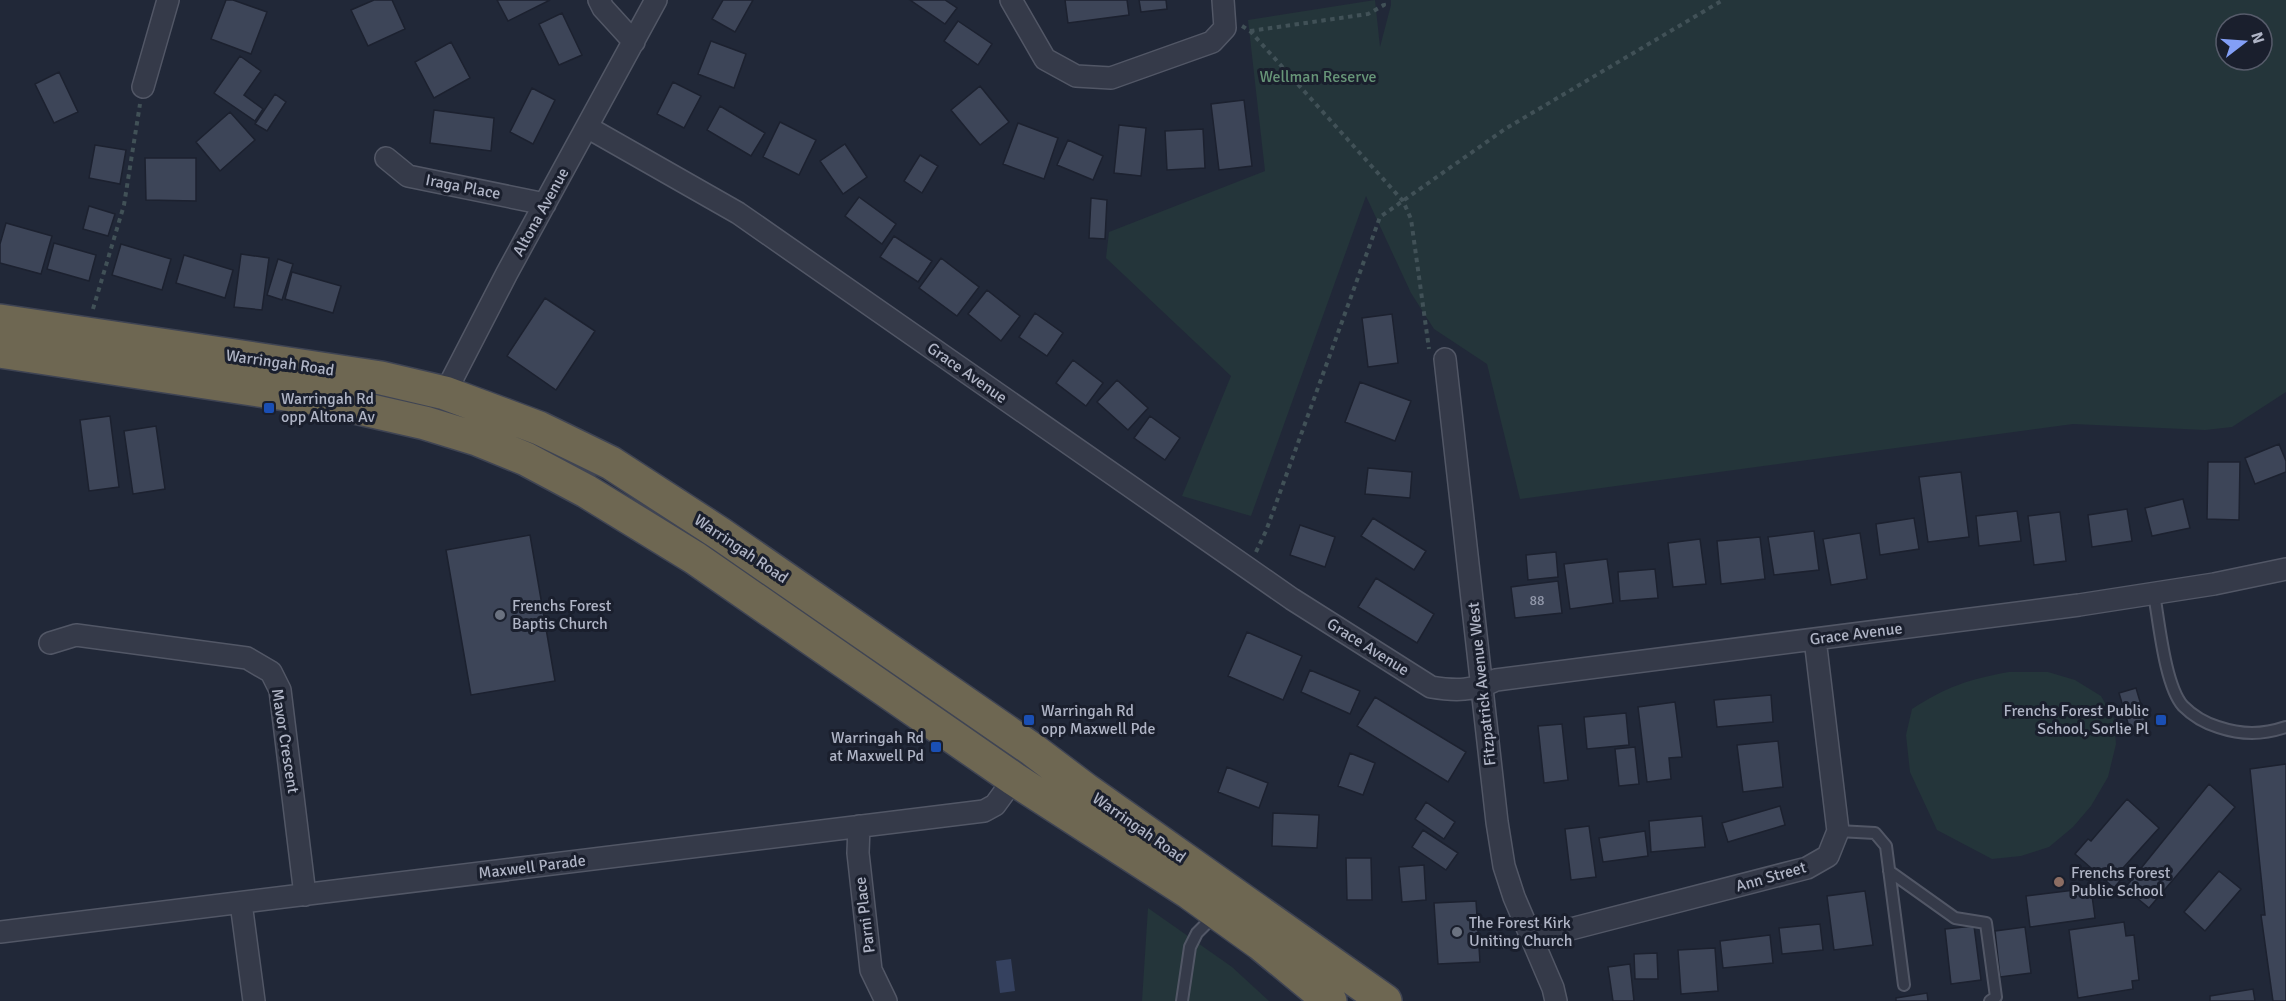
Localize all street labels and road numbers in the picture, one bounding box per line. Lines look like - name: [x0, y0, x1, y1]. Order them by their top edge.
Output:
- street label: Altona Avenue: [508, 164, 574, 260]
- street label: Iraga Place: [424, 170, 502, 204]
- street label: Grace Avenue: [923, 338, 1011, 408]
- street label: Warringah Road: [224, 345, 336, 381]
- street label: Warringah Road: [690, 510, 792, 588]
- street label: Fitzpatrick Avenue West: [1463, 601, 1501, 767]
- street label: Grace Avenue: [1323, 614, 1413, 680]
- street label: Grace Avenue: [1809, 618, 1903, 650]
- street label: Mavor Crescent: [267, 687, 303, 795]
- street label: Warringah Road: [1089, 788, 1189, 868]
- street label: Maxwell Parade: [477, 851, 587, 883]
- street label: Ann Street: [1733, 857, 1809, 897]
- street label: Parni Place: [850, 876, 880, 954]

